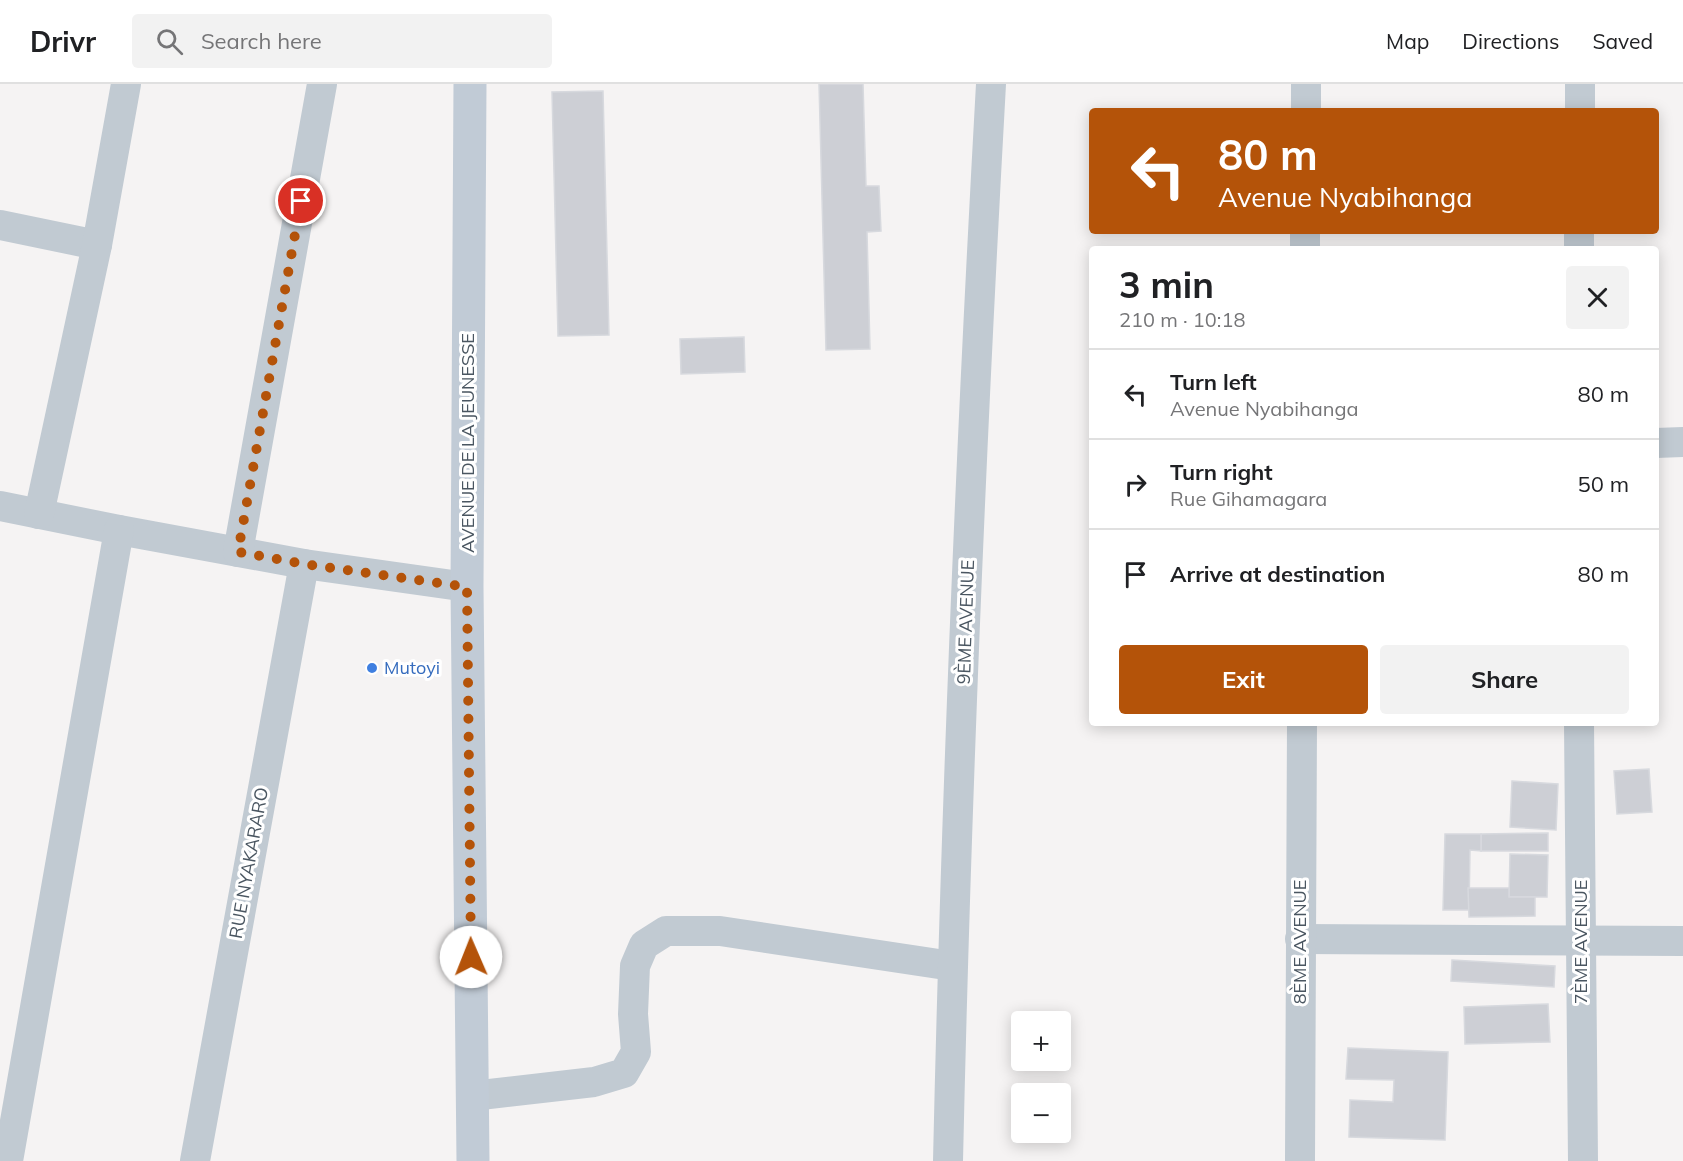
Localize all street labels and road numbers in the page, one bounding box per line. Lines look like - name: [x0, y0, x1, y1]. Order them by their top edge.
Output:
- street label: AVENUE DE LA JEUNESSE: [456, 333, 479, 553]
- street label: 9ÈME AVENUE: [952, 559, 979, 685]
- street label: RUE NYAKARARO: [224, 785, 273, 940]
- street label: 8ÈME AVENUE: [1288, 880, 1311, 1004]
- street label: 7ÈME AVENUE: [1569, 880, 1592, 1004]

